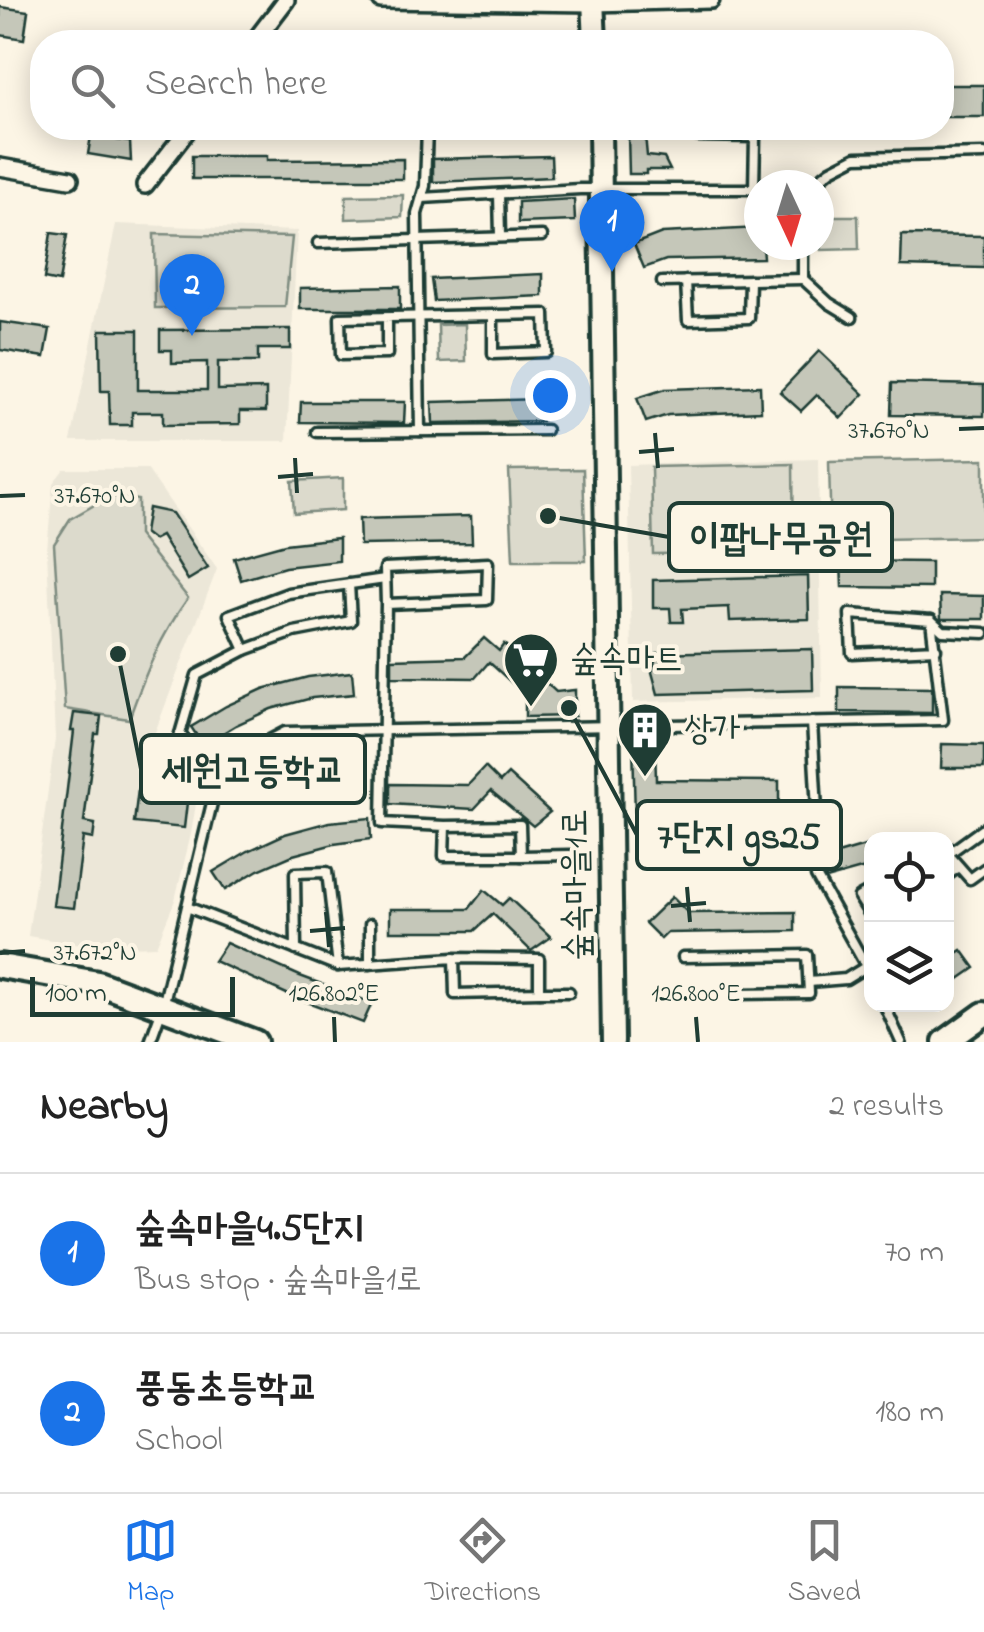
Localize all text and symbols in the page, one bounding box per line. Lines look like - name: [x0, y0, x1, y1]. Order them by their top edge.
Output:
- search box: [30, 30, 954, 140]
- text: Search here: [145, 57, 327, 113]
- icon: search: [65, 58, 120, 113]
- north arrow: [744, 170, 834, 260]
- pin: 1: [580, 190, 644, 272]
- pin: 2: [160, 254, 224, 336]
- your location: [525, 370, 576, 421]
- text: 37.670°N: [848, 414, 930, 450]
- text: 37.670°N: [54, 479, 136, 515]
- callout: 이팝나무공원: [669, 503, 892, 571]
- text: 이팝나무공원: [689, 513, 873, 569]
- supermarket icon: 숲속마트: [501, 630, 561, 709]
- place label: 숲속마트: [570, 635, 683, 686]
- building icon: 상가: [615, 700, 675, 779]
- place label: 상가: [684, 705, 740, 756]
- callout: 세원고등학교: [141, 735, 365, 803]
- text: 세원고등학교: [161, 745, 345, 801]
- callout: 7단지 gs25: [637, 801, 841, 869]
- street label: 숲속마을1로: [551, 809, 605, 961]
- text: 7단지 gs25: [657, 811, 821, 867]
- map controls: [864, 832, 954, 1012]
- button: locate: [864, 832, 954, 922]
- button: layers: [864, 922, 954, 1012]
- text: 37.672°N: [53, 936, 137, 972]
- scale bar: [30, 972, 235, 1016]
- text: 100 m: [45, 974, 107, 1015]
- text: 126.802°E: [289, 977, 379, 1013]
- text: 126.800°E: [651, 977, 741, 1013]
- text: Nearby: [40, 1077, 168, 1138]
- text: 2 results: [829, 1084, 944, 1131]
- text: 숲속마을4.5단지: [135, 1202, 364, 1258]
- text: 1: [67, 1230, 78, 1277]
- text: 70 m: [884, 1230, 944, 1277]
- text: Bus stop · 숲속마을1로: [135, 1258, 422, 1305]
- text: 풍동초등학교: [135, 1362, 318, 1418]
- text: 2: [65, 1390, 80, 1437]
- text: 180 m: [875, 1390, 944, 1437]
- text: School: [135, 1418, 223, 1465]
- tab: Map: [123, 1513, 178, 1614]
- tab: Directions: [425, 1513, 541, 1614]
- tab: Saved: [788, 1513, 861, 1614]

